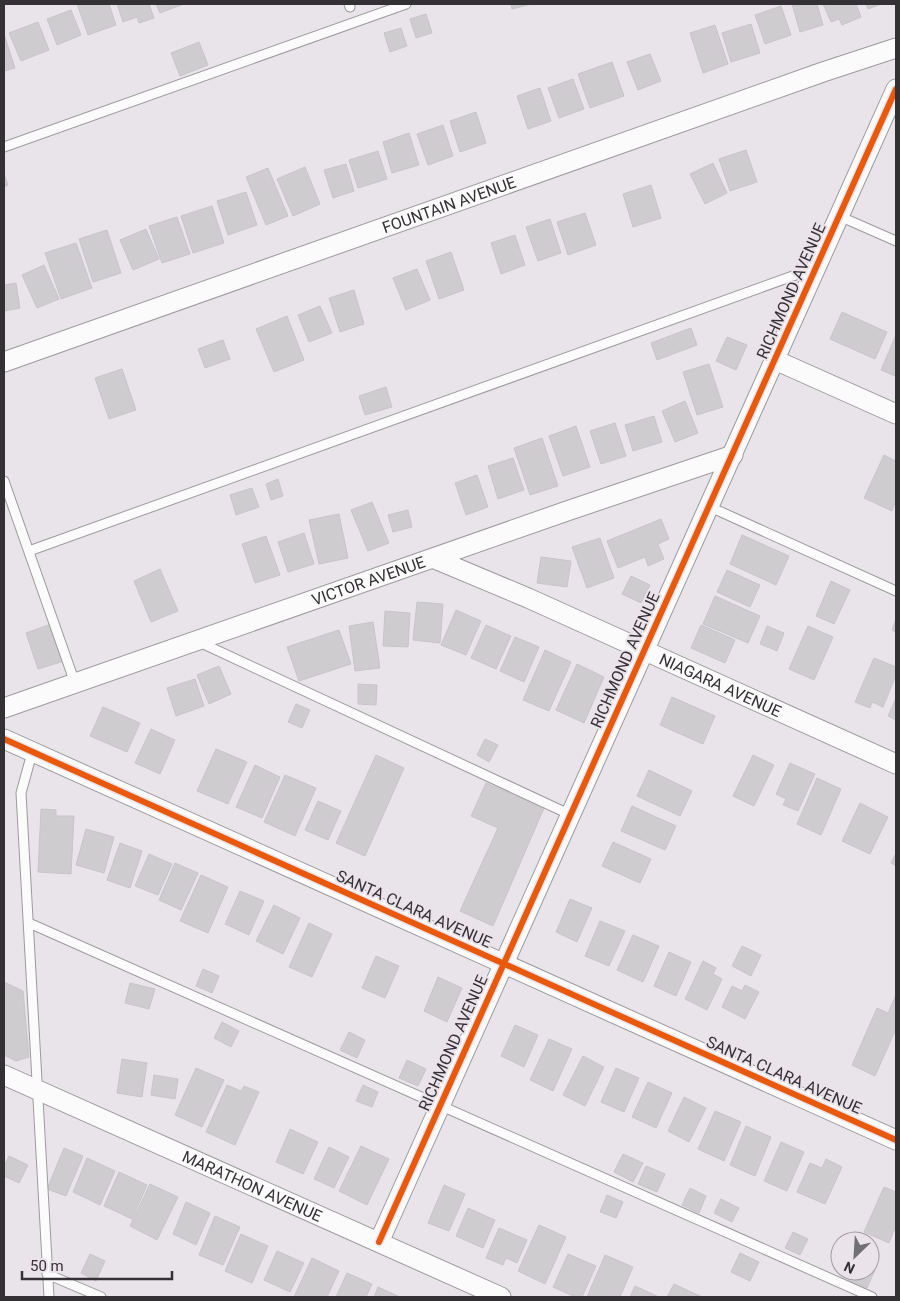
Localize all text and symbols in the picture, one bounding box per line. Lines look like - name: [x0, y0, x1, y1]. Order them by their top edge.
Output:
- street label: FOUNTAIN AVENUE: [380, 172, 518, 237]
- street label: RICHMOND AVENUE: [752, 220, 830, 362]
- street label: VICTOR AVENUE: [309, 552, 428, 609]
- street label: RICHMOND AVENUE: [586, 589, 664, 731]
- street label: NIAGARA AVENUE: [656, 649, 784, 721]
- street label: SANTA CLARA AVENUE: [333, 866, 495, 952]
- street label: RICHMOND AVENUE: [414, 972, 492, 1114]
- street label: SANTA CLARA AVENUE: [703, 1032, 865, 1118]
- street label: MARATHON AVENUE: [179, 1146, 325, 1225]
- north arrow: [830, 1231, 880, 1281]
- scale bar: [22, 1248, 172, 1280]
- text: 50 m: [30, 1257, 64, 1275]
- text: N: [842, 1258, 857, 1277]

